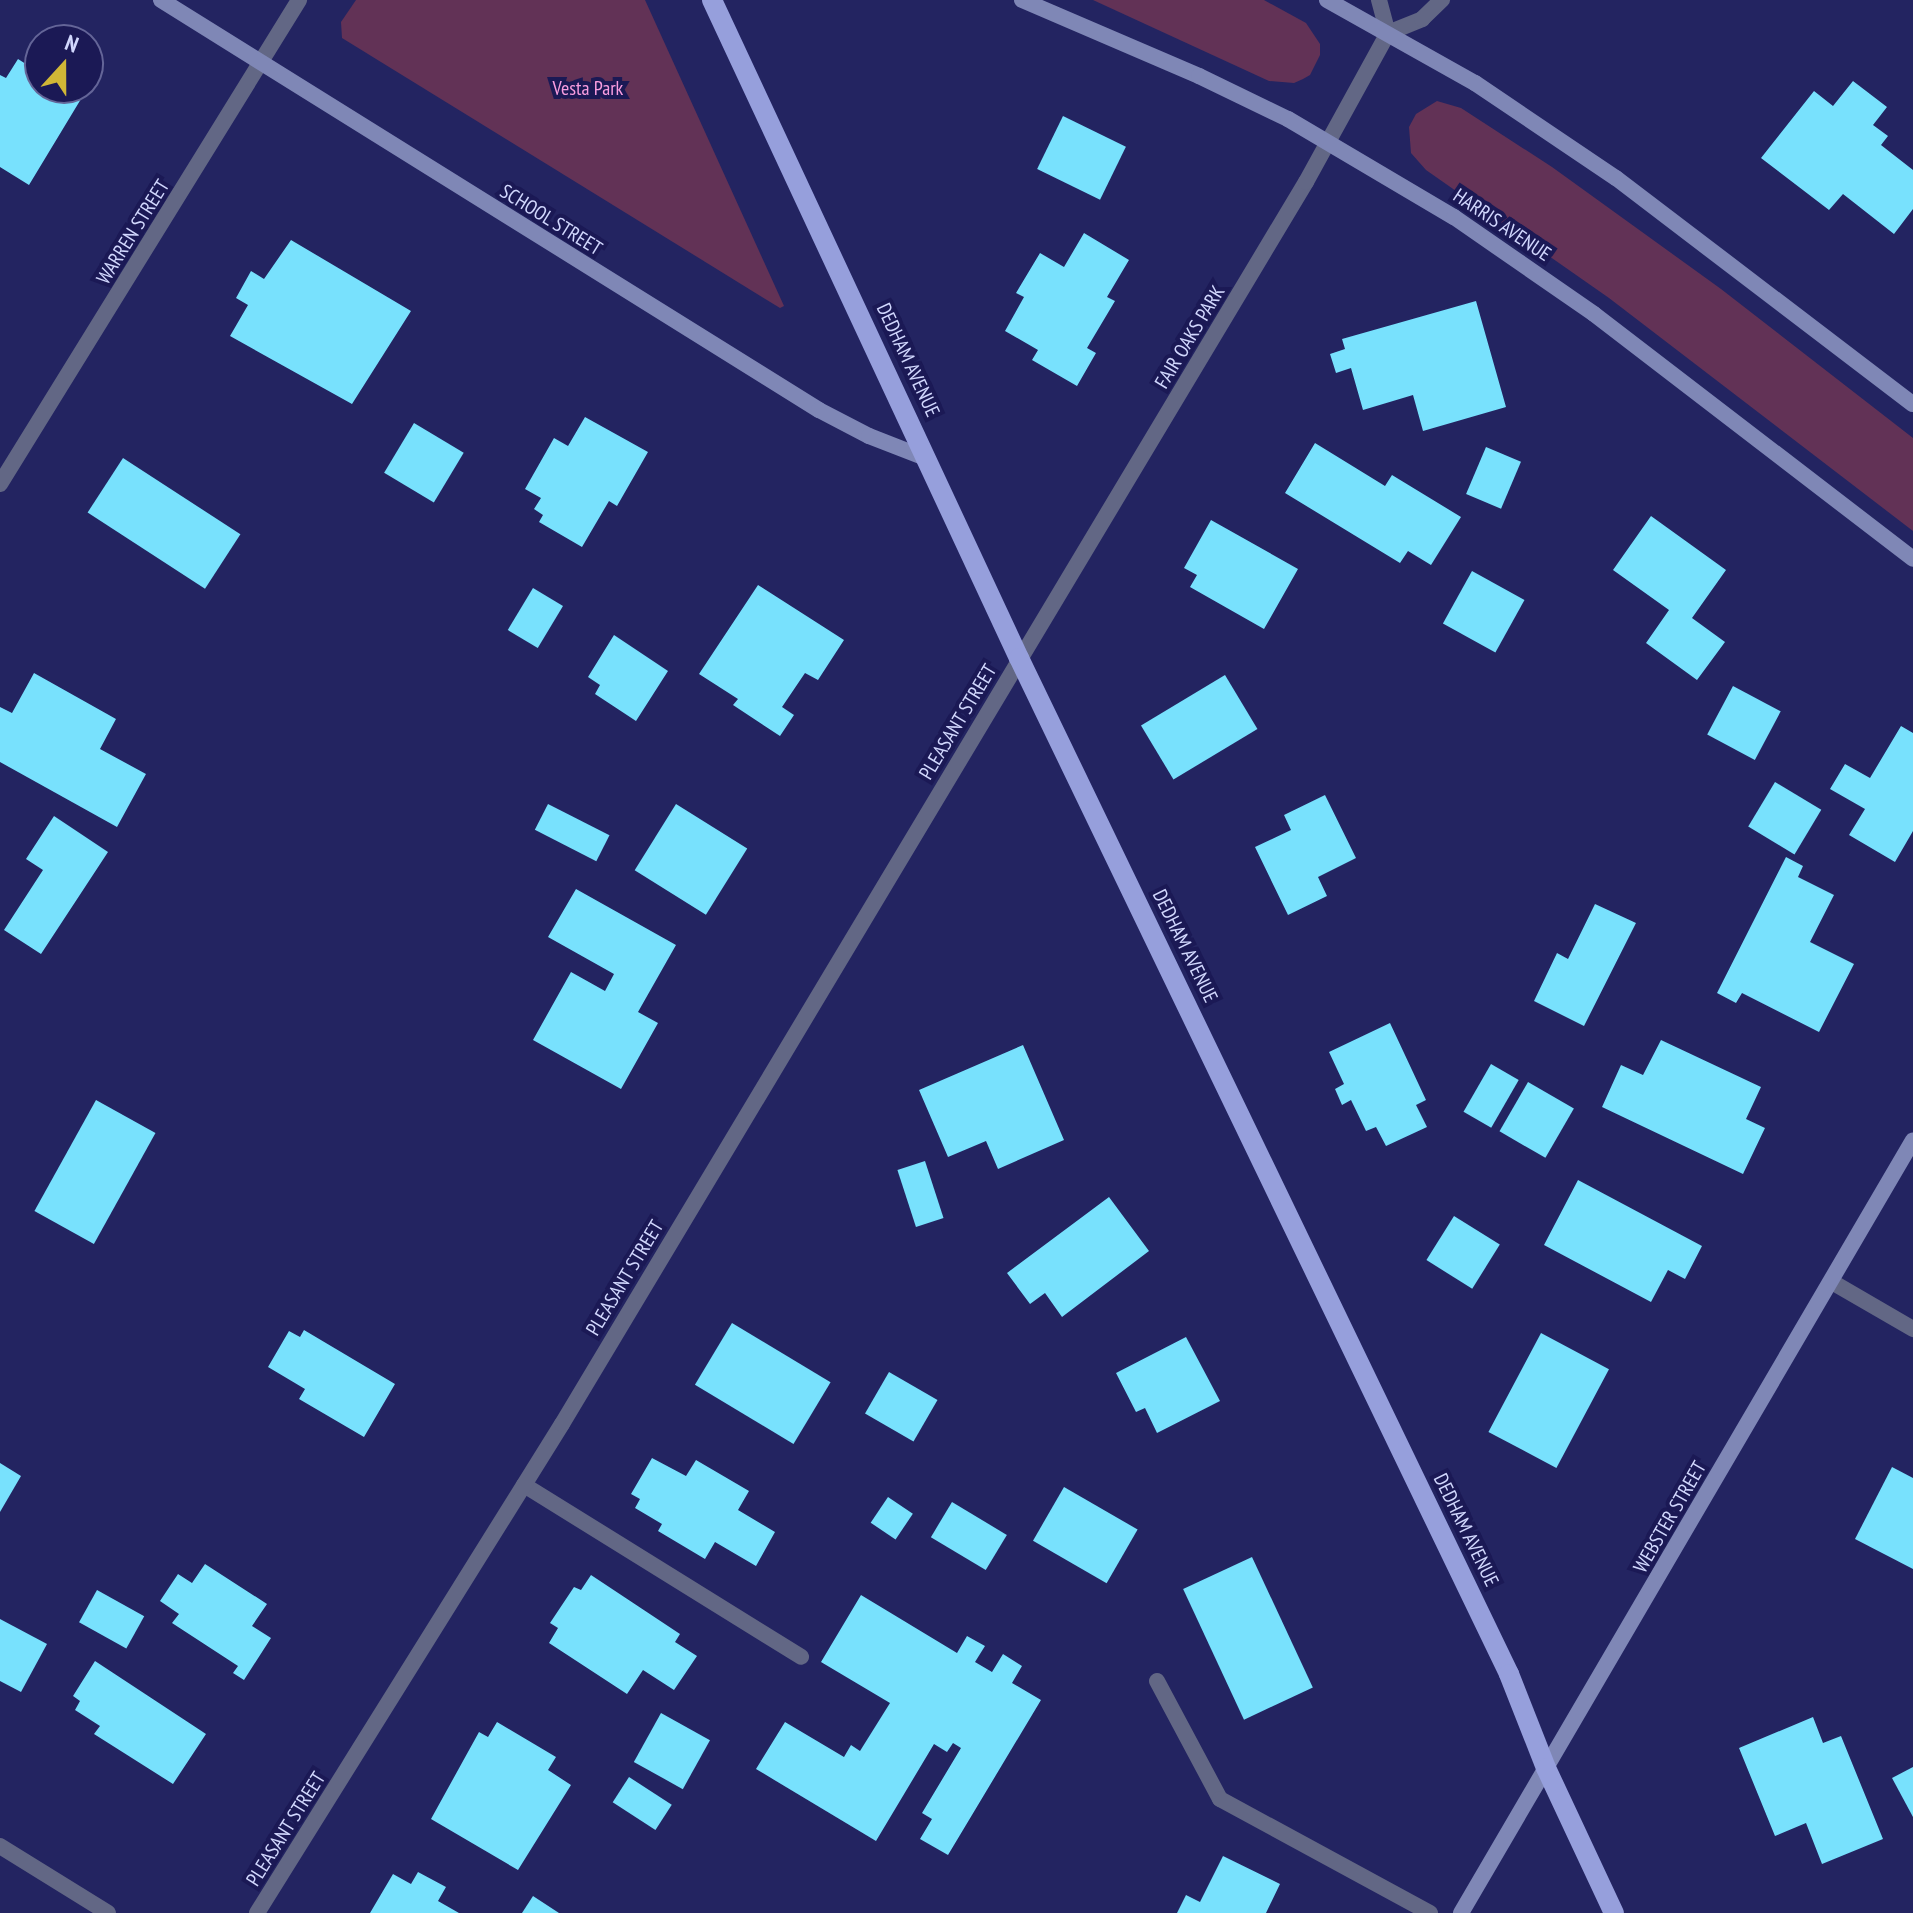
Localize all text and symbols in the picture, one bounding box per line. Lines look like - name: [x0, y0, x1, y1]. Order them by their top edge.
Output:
- north arrow: [24, 24, 104, 104]
- text: N: [61, 28, 82, 59]
- park label: Vesta Park: [553, 76, 623, 100]
- street label: WARREN STREET: [91, 175, 175, 289]
- street label: SCHOOL STREET: [495, 179, 607, 261]
- street label: HARRIS AVENUE: [1448, 183, 1556, 267]
- street label: FAIR OAKS PARK: [1150, 281, 1230, 393]
- street label: DEDHAM AVENUE: [871, 299, 945, 421]
- street label: PLEASANT STREET: [914, 660, 1002, 784]
- street label: DEDHAM AVENUE: [1147, 885, 1223, 1007]
- street label: PLEASANT STREET: [581, 1216, 669, 1340]
- street label: WEBSTER STREET: [1628, 1457, 1712, 1577]
- street label: DEDHAM AVENUE: [1428, 1469, 1504, 1591]
- street label: PLEASANT STREET: [241, 1767, 331, 1891]

